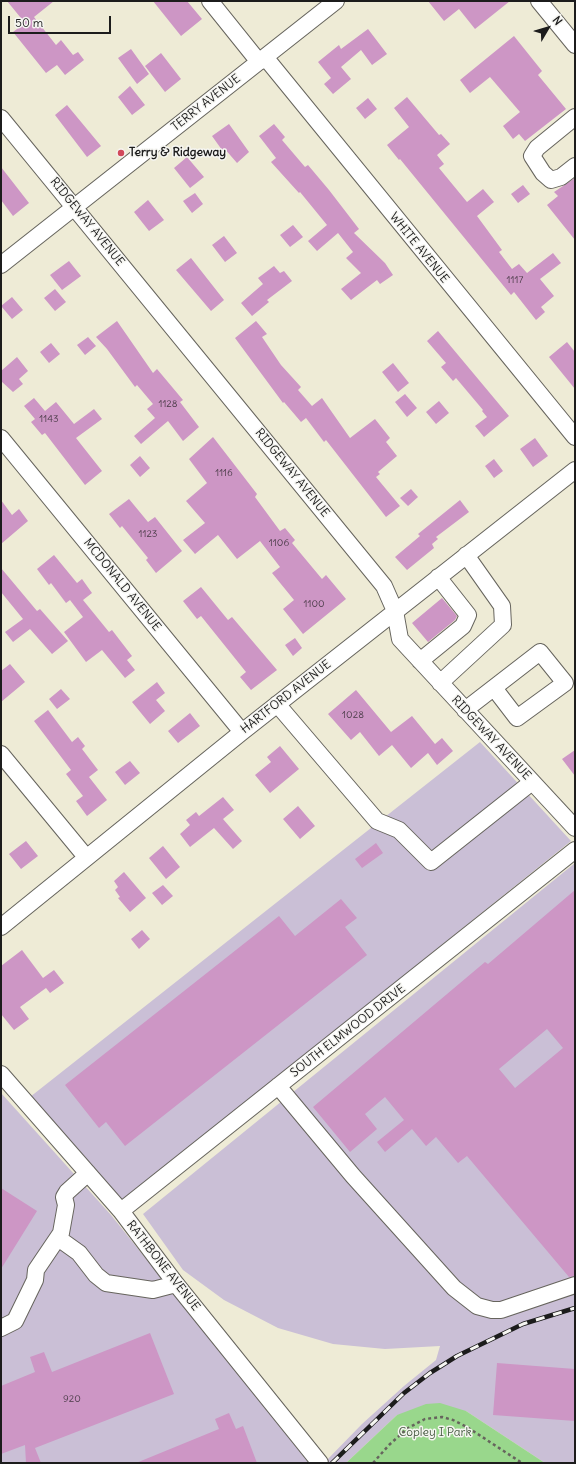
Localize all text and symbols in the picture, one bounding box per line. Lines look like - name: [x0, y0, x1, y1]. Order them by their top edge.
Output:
- scale bar: [10, 8, 113, 34]
- north arrow: [528, 8, 568, 48]
- text: N: [550, 13, 565, 28]
- text: 50 m: [15, 15, 43, 30]
- street label: TERRY AVENUE: [169, 72, 243, 134]
- place label: Terry & Ridgeway: [129, 146, 226, 160]
- marker: Terry & Ridgeway: [116, 148, 126, 158]
- street label: RIDGEWAY AVENUE: [47, 175, 127, 269]
- street label: WHITE AVENUE: [386, 210, 452, 286]
- house number: 1117: [507, 274, 523, 286]
- house number: 1128: [158, 398, 178, 410]
- house number: 1143: [39, 413, 59, 425]
- street label: RIDGEWAY AVENUE: [252, 426, 332, 520]
- house number: 1116: [215, 467, 233, 479]
- house number: 1123: [138, 528, 158, 540]
- street label: MCDONALD AVENUE: [80, 536, 164, 634]
- house number: 1106: [269, 537, 289, 549]
- house number: 1100: [303, 598, 325, 610]
- street label: HARTFORD AVENUE: [238, 657, 334, 737]
- street label: RIDGEWAY AVENUE: [448, 693, 534, 783]
- house number: 1028: [342, 709, 364, 721]
- street label: SOUTH ELMWOOD DRIVE: [288, 982, 408, 1080]
- street label: RATHBONE AVENUE: [123, 1218, 203, 1314]
- house number: 920: [63, 1393, 81, 1405]
- park label: Copley I Park: [398, 1426, 472, 1440]

